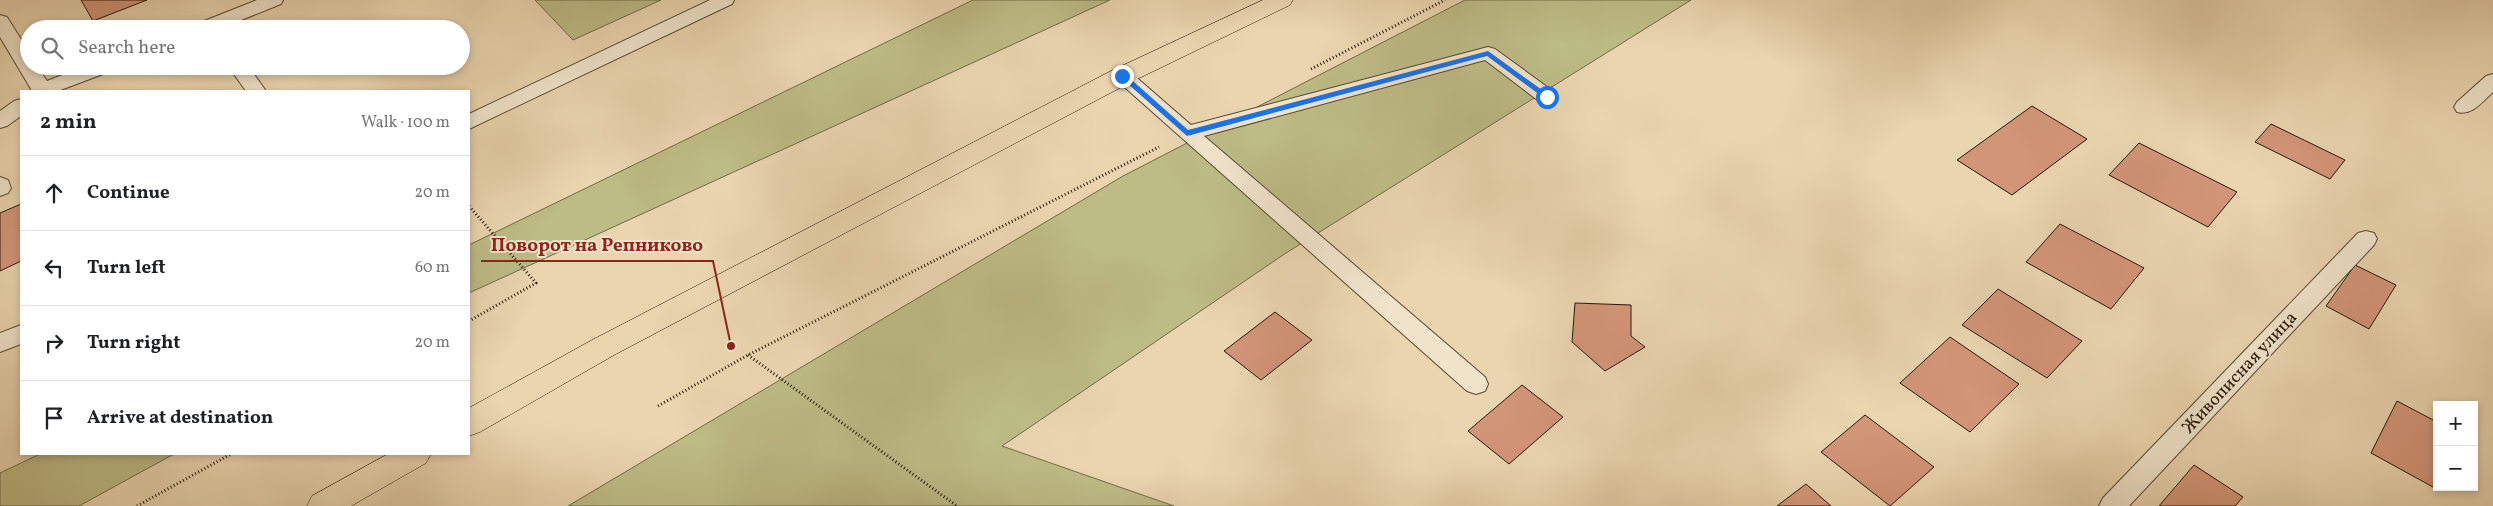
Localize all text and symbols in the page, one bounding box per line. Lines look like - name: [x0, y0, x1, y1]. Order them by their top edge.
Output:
- search box: [20, 20, 470, 75]
- icon: search: [38, 34, 66, 62]
- text: Search here: [78, 35, 175, 61]
- route end: [1111, 65, 1134, 88]
- route start: [1536, 86, 1559, 109]
- text: 2 min: [40, 108, 97, 137]
- text: Walk · 100 m: [361, 112, 450, 134]
- icon: ahead: [40, 179, 68, 207]
- text: Continue: [87, 180, 170, 206]
- text: 20 m: [415, 182, 450, 204]
- callout: Поворот на Репниково: [481, 227, 713, 261]
- text: Поворот на Репниково: [491, 233, 703, 259]
- icon: left: [40, 254, 68, 282]
- text: Turn left: [87, 255, 166, 281]
- text: 60 m: [415, 257, 450, 279]
- street label: Живописная улица: [2177, 306, 2304, 440]
- icon: right: [40, 329, 68, 357]
- text: Turn right: [87, 330, 180, 356]
- text: 20 m: [415, 332, 450, 354]
- map controls: [2433, 401, 2478, 491]
- button: +: [2433, 401, 2478, 446]
- icon: arrive: [40, 404, 68, 432]
- text: Arrive at destination: [87, 405, 273, 431]
- button: −: [2433, 446, 2478, 491]

